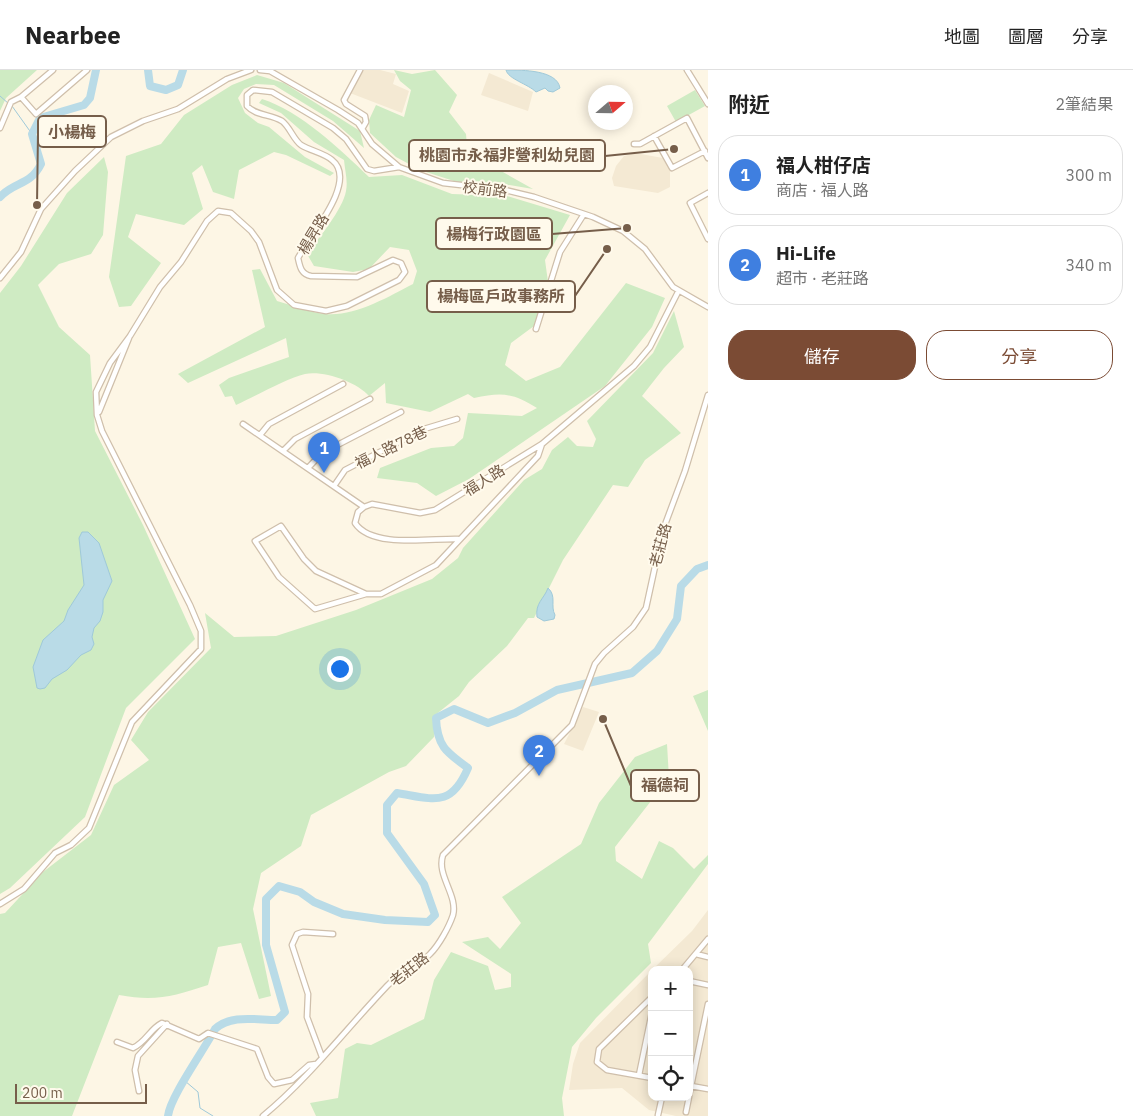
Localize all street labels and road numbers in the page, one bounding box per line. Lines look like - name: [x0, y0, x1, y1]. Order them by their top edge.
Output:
- street label: 校前路: [462, 177, 508, 201]
- street label: 楊昇路: [293, 210, 333, 258]
- street label: 福人路78巷: [352, 421, 430, 473]
- street label: 福人路: [460, 460, 508, 500]
- street label: 老莊路: [645, 521, 675, 569]
- street label: 老莊路: [385, 948, 433, 990]

